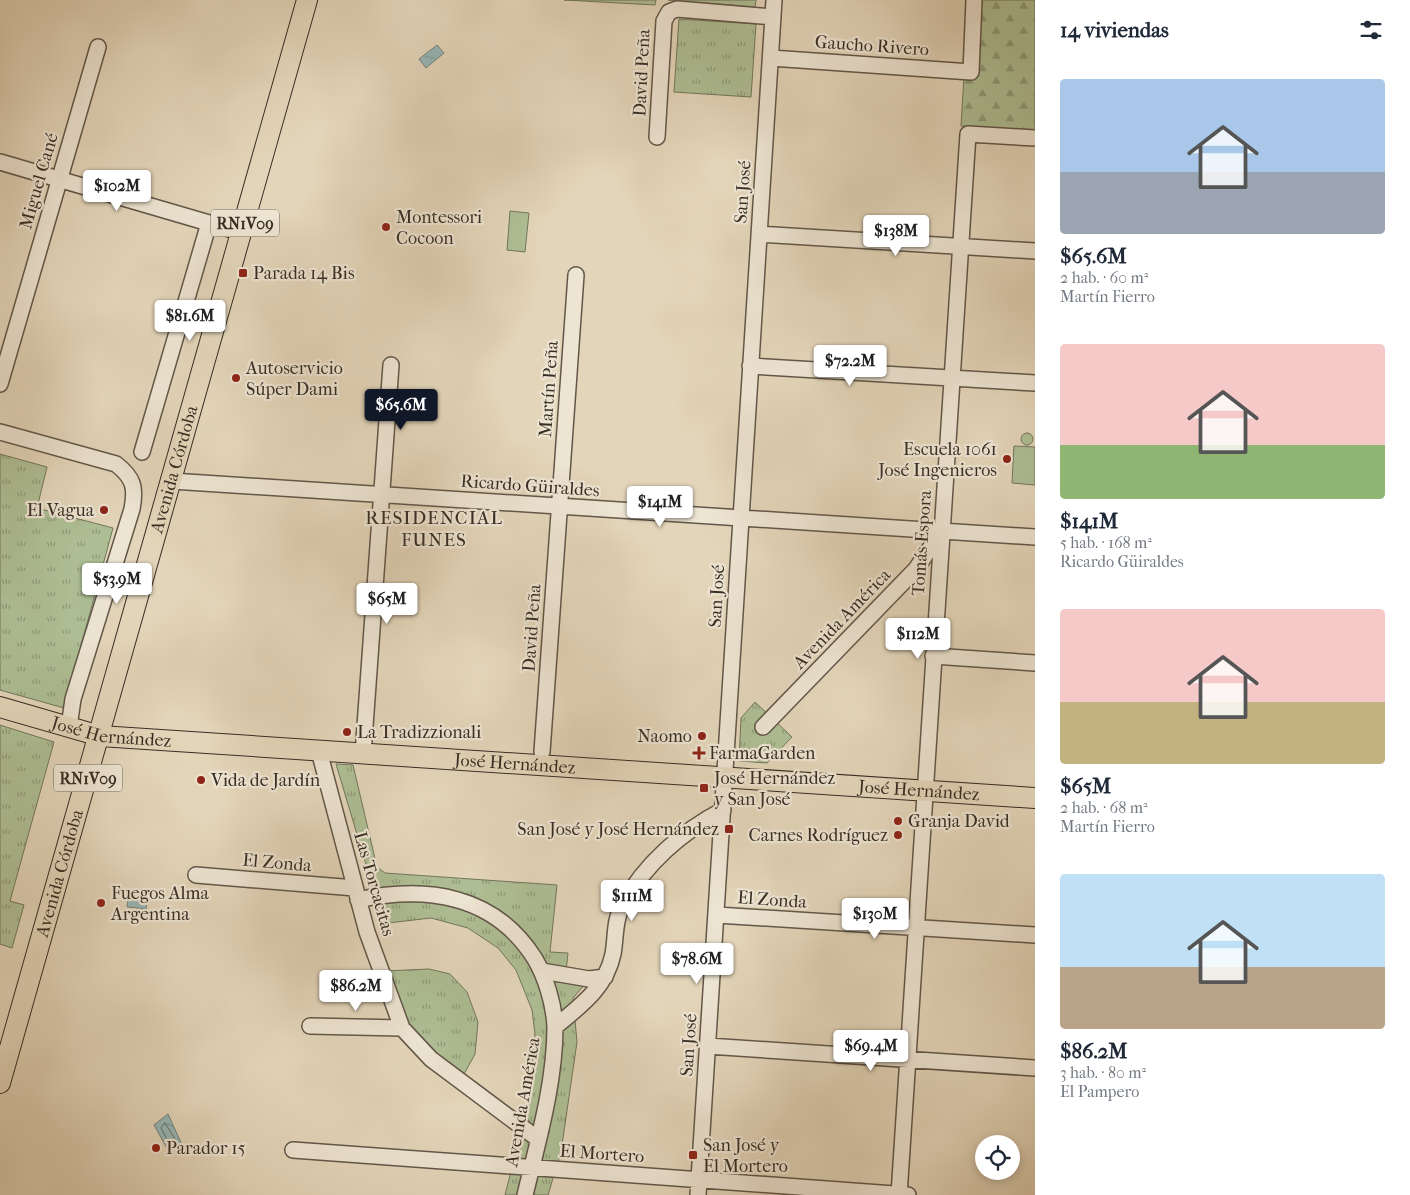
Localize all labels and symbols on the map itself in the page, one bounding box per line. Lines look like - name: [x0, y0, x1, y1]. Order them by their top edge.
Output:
- street label: David Peña: [629, 28, 655, 117]
- street label: Gaucho Rivero: [814, 32, 930, 60]
- street label: Miguel Cané: [15, 130, 63, 232]
- street label: San José: [730, 160, 756, 224]
- pin: $102M: [82, 170, 152, 212]
- place label: Montessori Cocoon: [396, 207, 483, 249]
- road number: RN1V09: [211, 210, 279, 237]
- pin: $138M: [861, 214, 931, 257]
- marker: Montessori Cocoon: [380, 221, 392, 233]
- place label: Parada 14 Bis: [253, 263, 355, 284]
- marker: Parada 14 Bis: [237, 267, 249, 279]
- pin: $81.6M: [149, 300, 231, 342]
- street label: Martín Peña: [535, 339, 563, 438]
- pin: $72.2M: [809, 344, 891, 387]
- place label: Autoservicio Súper Dami: [245, 358, 343, 400]
- marker: Autoservicio Súper Dami: [230, 372, 242, 384]
- pin: $65.6M: [360, 388, 442, 431]
- street label: Avenida Córdoba: [146, 402, 202, 536]
- place label: Escuela 1061 José Ingenieros: [876, 439, 997, 481]
- marker: Escuela 1061 José Ingenieros: [1001, 453, 1013, 465]
- street label: Ricardo Güiraldes: [460, 471, 600, 501]
- pin: $141M: [625, 486, 695, 528]
- street label: Tomás Espora: [908, 489, 936, 596]
- place label: El Vagua: [27, 500, 95, 521]
- marker: El Vagua: [98, 504, 110, 516]
- district label: RESIDENCIAL FUNES: [365, 507, 503, 551]
- pin: $53.9M: [76, 562, 158, 605]
- street label: San José: [705, 564, 729, 628]
- street label: Avenida América: [788, 564, 896, 674]
- pin: $65M: [357, 582, 417, 625]
- street label: David Peña: [518, 583, 546, 673]
- pin: $112M: [883, 618, 953, 660]
- street label: José Hernández: [47, 711, 172, 751]
- place label: La Tradizzionali: [357, 722, 482, 743]
- marker: La Tradizzionali: [341, 726, 353, 738]
- place label: Naomo: [637, 726, 692, 747]
- marker: Naomo: [696, 730, 708, 742]
- place label: FarmaGarden: [709, 743, 816, 764]
- marker: FarmaGarden: [693, 747, 705, 759]
- street label: José Hernández: [452, 749, 576, 778]
- road number: RN1V09: [54, 764, 122, 791]
- place label: José Hernández y San José: [712, 768, 835, 810]
- place label: Vida de Jardín: [210, 770, 321, 791]
- marker: Vida de Jardín: [195, 774, 207, 786]
- street label: José Hernández: [856, 776, 980, 805]
- marker: José Hernández y San José: [698, 782, 710, 794]
- street label: Avenida Córdoba: [31, 806, 88, 940]
- place label: Granja David: [908, 811, 1010, 832]
- marker: Granja David: [892, 815, 904, 827]
- place label: San José y José Hernández: [517, 819, 719, 840]
- marker: San José y José Hernández: [723, 823, 735, 835]
- place label: Carnes Rodríguez: [749, 825, 888, 846]
- street label: Las Torcacitas: [349, 829, 399, 939]
- marker: Carnes Rodríguez: [892, 829, 904, 841]
- street label: El Zonda: [241, 850, 313, 877]
- pin: $111M: [597, 880, 667, 922]
- place label: Fuegos Alma Argentina: [110, 883, 209, 925]
- street label: El Zonda: [737, 887, 808, 913]
- marker: Fuegos Alma Argentina: [95, 897, 107, 909]
- pin: $130M: [840, 898, 910, 940]
- pin: $78.6M: [656, 942, 738, 985]
- pin: $86.2M: [315, 970, 397, 1012]
- street label: San José: [676, 1013, 702, 1077]
- pin: $69.4M: [830, 1030, 912, 1072]
- street label: Avenida América: [501, 1035, 545, 1169]
- place label: San José y El Mortero: [703, 1135, 788, 1177]
- place label: Parador 15: [166, 1138, 246, 1159]
- street label: El Mortero: [559, 1141, 645, 1167]
- marker: Parador 15: [150, 1142, 162, 1154]
- marker: San José y El Mortero: [687, 1149, 699, 1161]

